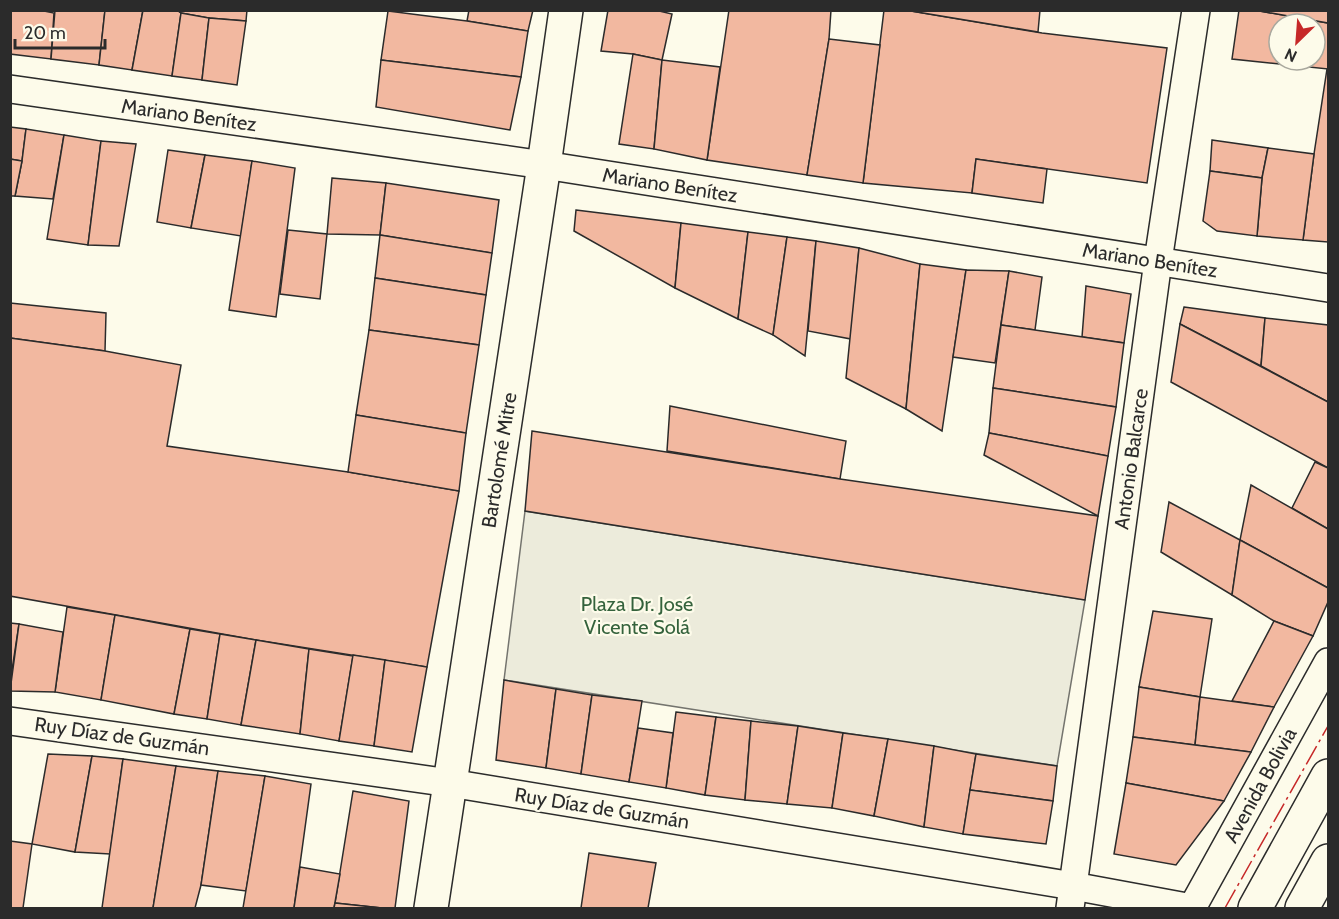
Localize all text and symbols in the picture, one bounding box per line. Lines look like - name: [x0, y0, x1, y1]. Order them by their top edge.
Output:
- scale bar: [15, 12, 105, 50]
- north arrow: [1267, 12, 1327, 72]
- text: 20 m: [24, 22, 66, 44]
- text: N: [1282, 44, 1300, 66]
- street label: Mariano Benítez: [120, 94, 258, 136]
- street label: Mariano Benítez: [601, 162, 739, 208]
- street label: Mariano Benítez: [1081, 237, 1219, 283]
- street label: Antonio Balcarce: [1109, 387, 1153, 531]
- street label: Bartolomé Mitre: [476, 391, 522, 529]
- park label: Plaza Dr. José Vicente Solá: [581, 592, 693, 639]
- street label: Ruy Díaz de Guzmán: [33, 712, 211, 760]
- street label: Avenida Bolivia: [1219, 723, 1302, 847]
- street label: Ruy Díaz de Guzmán: [513, 782, 691, 834]

